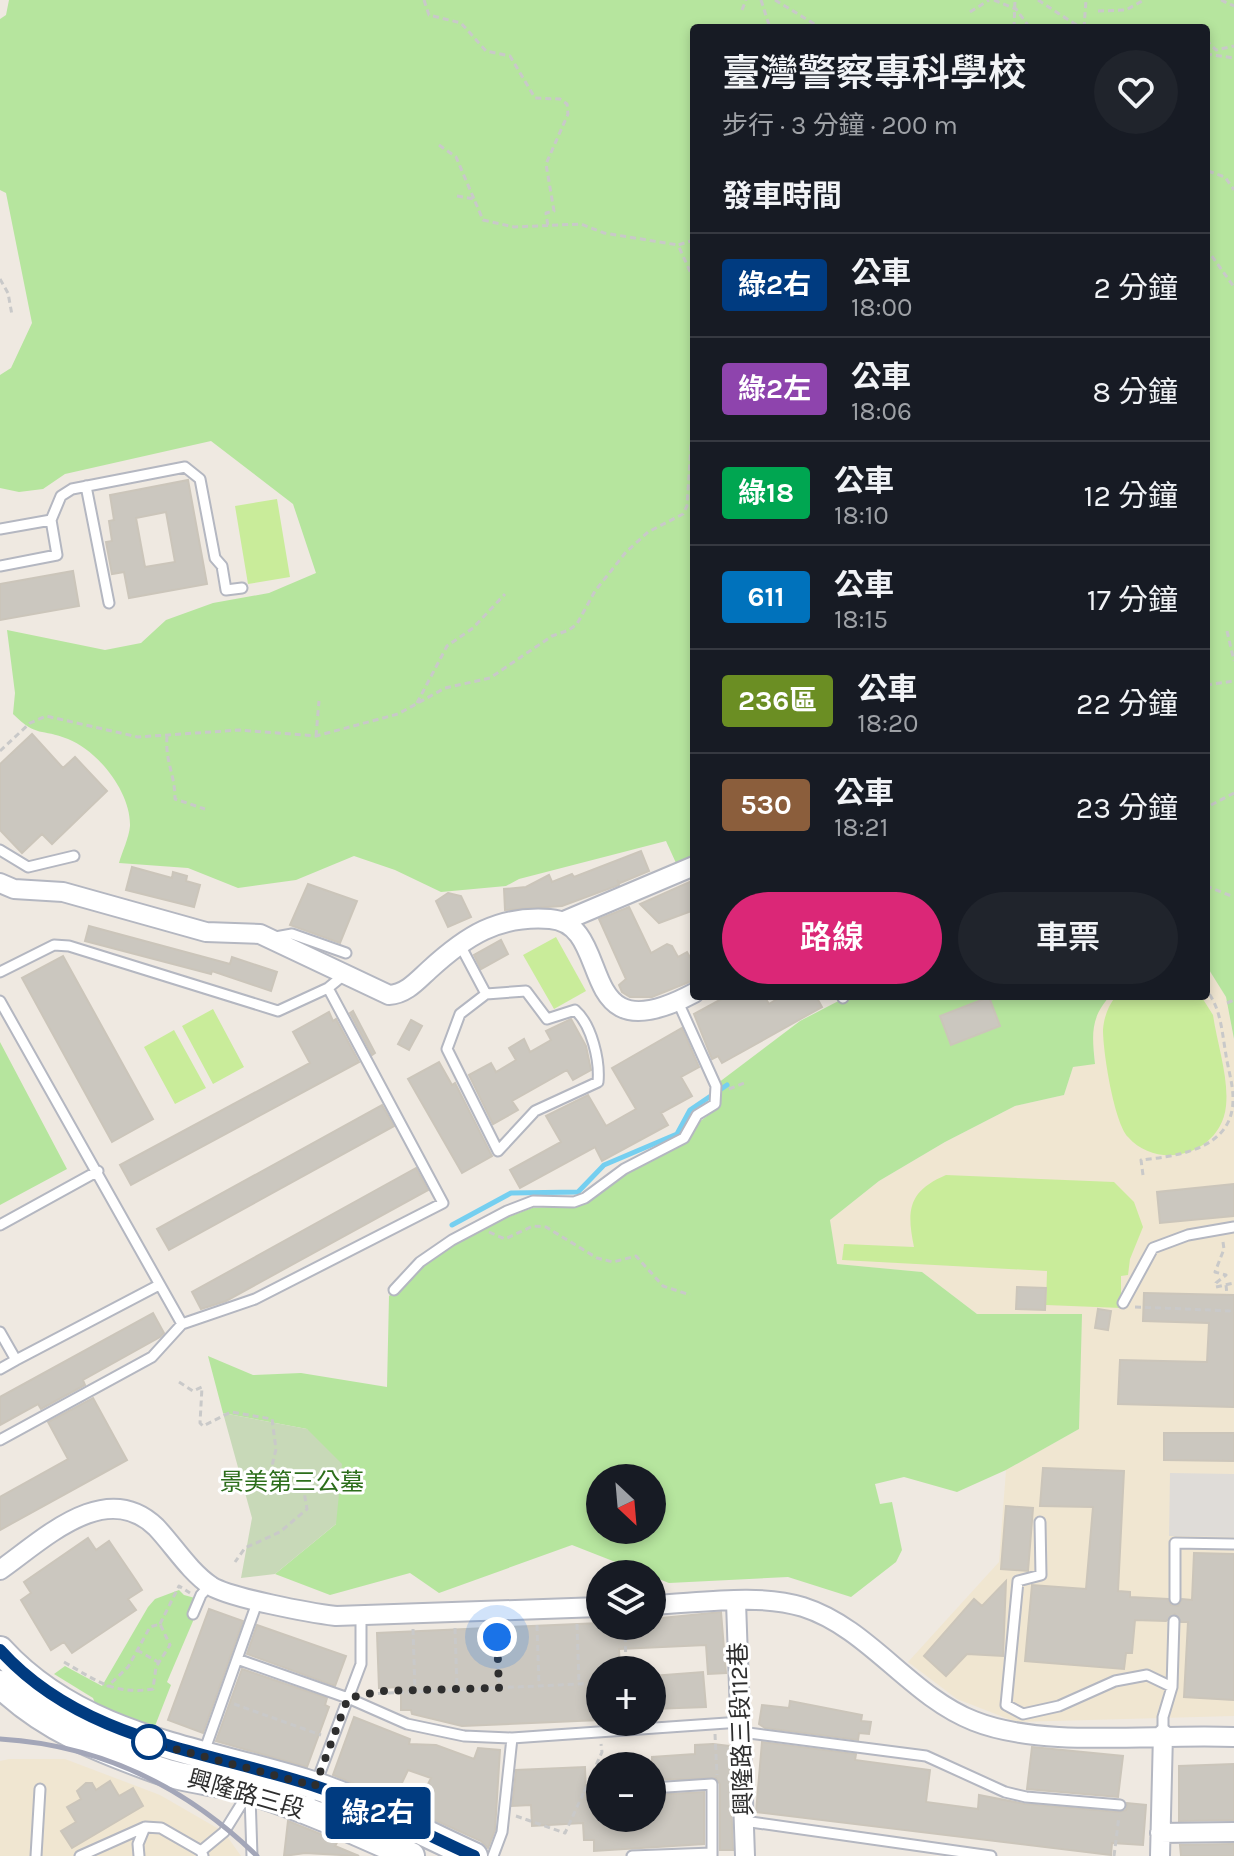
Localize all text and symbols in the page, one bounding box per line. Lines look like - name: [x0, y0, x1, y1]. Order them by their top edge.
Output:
- button: heart: [1094, 50, 1178, 134]
- text: 臺灣警察專科學校: [722, 51, 1026, 96]
- text: 步行 · 3 分鐘 · 200 m: [722, 110, 958, 141]
- text: 發車時間: [722, 178, 842, 214]
- text: 公車: [851, 255, 911, 291]
- text: 綠2右: [738, 268, 811, 301]
- text: 2 分鐘: [1093, 270, 1178, 306]
- text: 18:00: [851, 292, 912, 323]
- text: 公車: [851, 359, 911, 395]
- text: 綠2左: [738, 372, 811, 405]
- text: 8 分鐘: [1092, 374, 1178, 410]
- text: 18:06: [851, 396, 912, 427]
- text: 公車: [834, 463, 894, 499]
- text: 綠18: [738, 476, 794, 509]
- text: 12 分鐘: [1084, 478, 1178, 514]
- text: 18:10: [834, 500, 889, 531]
- text: 公車: [834, 567, 894, 603]
- text: 611: [748, 580, 784, 613]
- text: 17 分鐘: [1087, 582, 1178, 618]
- text: 18:15: [834, 604, 888, 635]
- text: 公車: [857, 671, 917, 707]
- text: 236區: [738, 684, 817, 717]
- text: 22 分鐘: [1076, 686, 1178, 722]
- text: 18:20: [857, 708, 918, 739]
- text: 公車: [834, 775, 894, 811]
- text: 530: [740, 788, 792, 821]
- text: 23 分鐘: [1076, 790, 1178, 826]
- text: 18:21: [834, 812, 888, 843]
- button: 路線: [722, 892, 942, 984]
- button: 車票: [958, 892, 1178, 984]
- north arrow: [586, 1464, 666, 1544]
- map controls: [586, 1464, 666, 1832]
- park label: 景美第三公墓: [220, 1468, 364, 1496]
- button: layers: [586, 1560, 666, 1640]
- your location: [477, 1617, 517, 1657]
- street label: 興隆路三段112巷: [724, 1642, 758, 1816]
- button: +: [586, 1656, 666, 1736]
- unlabelled marker: [132, 1725, 166, 1759]
- button: −: [586, 1752, 666, 1832]
- street label: 興隆路三段: [184, 1764, 308, 1824]
- line badge: 綠2右: [332, 1787, 424, 1839]
- text: 綠2右: [342, 1796, 414, 1829]

